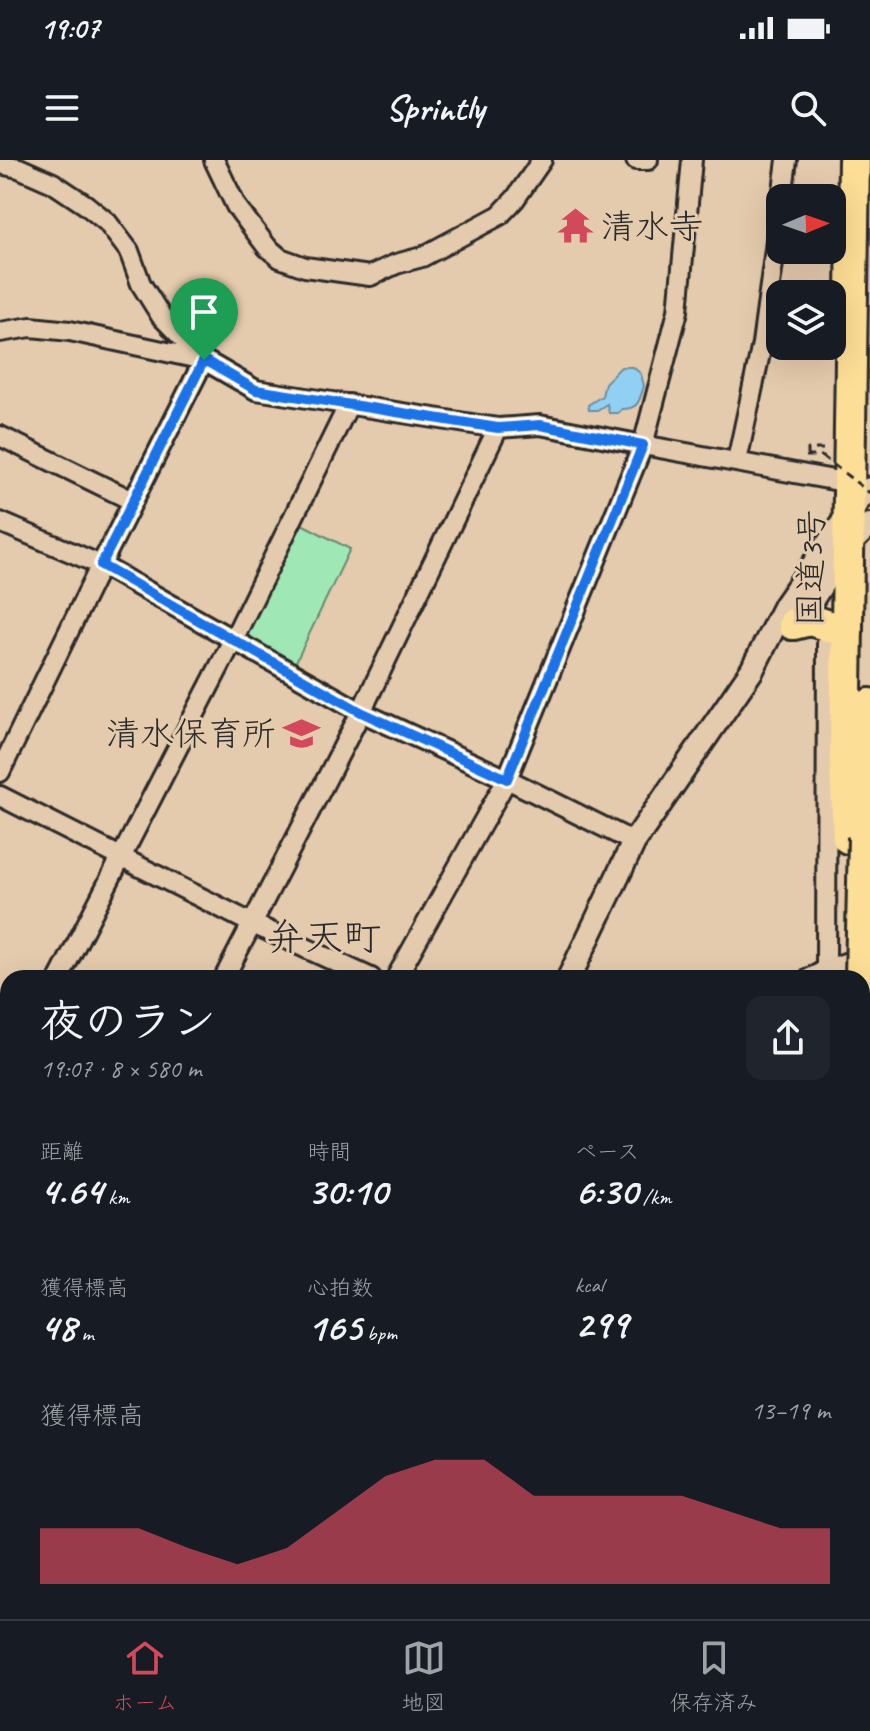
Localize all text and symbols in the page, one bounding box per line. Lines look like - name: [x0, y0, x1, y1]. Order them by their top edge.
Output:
- text: 19:07: [40, 9, 99, 47]
- text: Sprintly: [386, 85, 484, 131]
- icon: menu: [40, 86, 84, 130]
- icon: search: [786, 86, 830, 130]
- north arrow: [766, 184, 846, 264]
- map controls: [766, 184, 846, 360]
- place label: 清水寺: [601, 205, 703, 248]
- temple icon: 清水寺: [556, 207, 594, 245]
- pin: [170, 278, 238, 360]
- button: layers: [766, 280, 846, 360]
- icon: arrive: [182, 290, 226, 334]
- street label: 国道3号: [788, 509, 833, 627]
- place label: 清水保育所: [106, 712, 276, 755]
- school or university icon: 清水保育所: [283, 714, 321, 752]
- district label: 弁天町: [267, 914, 381, 961]
- text: 夜のラン: [40, 994, 216, 1049]
- button: share: [746, 996, 830, 1080]
- text: 19:07 · 8 × 580 m: [40, 1052, 201, 1085]
- text: 距離: [40, 1138, 84, 1166]
- text: 時間: [307, 1138, 351, 1166]
- text: ペース: [575, 1138, 639, 1166]
- text: 4.64: [40, 1166, 103, 1216]
- text: 30:10: [307, 1166, 387, 1216]
- text: 6:30: [575, 1166, 637, 1216]
- text: km: [103, 1183, 130, 1211]
- text: /km: [637, 1183, 672, 1211]
- text: kcal: [575, 1271, 604, 1299]
- text: 獲得標高: [40, 1274, 128, 1302]
- text: 心拍数: [307, 1274, 373, 1302]
- text: 299: [575, 1299, 628, 1349]
- text: 48: [40, 1302, 76, 1352]
- text: 165: [307, 1302, 362, 1352]
- text: m: [76, 1319, 94, 1347]
- text: bpm: [362, 1319, 397, 1347]
- text: 13–19 m: [751, 1394, 830, 1427]
- text: 獲得標高: [40, 1399, 144, 1432]
- tab: ホーム: [112, 1636, 177, 1717]
- tab: 地図: [402, 1636, 446, 1717]
- tab: 保存済み: [670, 1636, 758, 1717]

